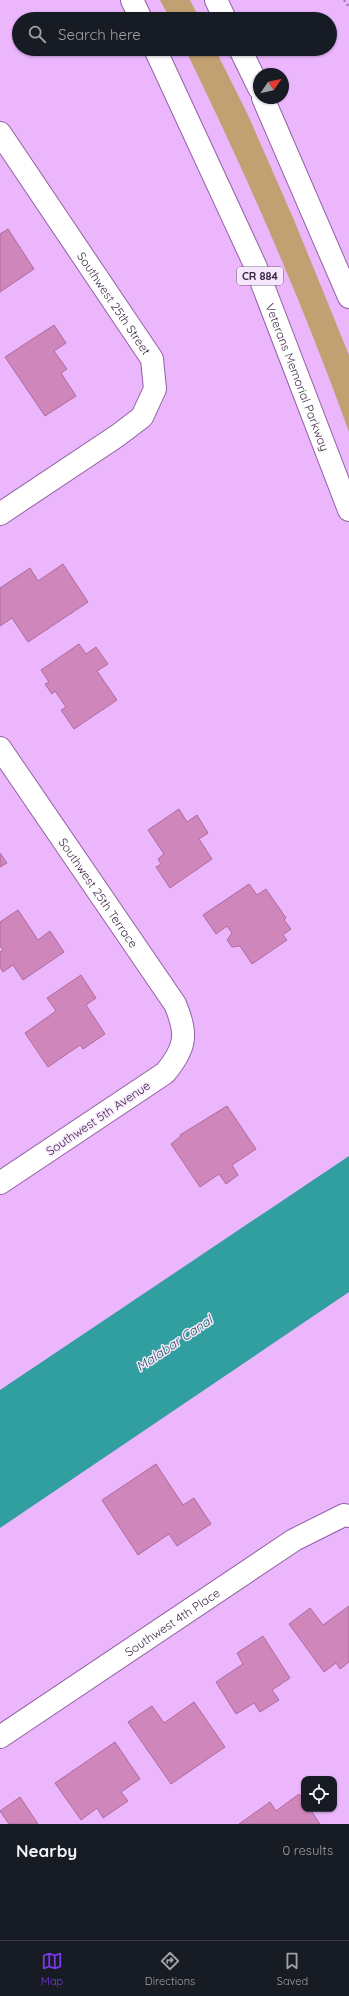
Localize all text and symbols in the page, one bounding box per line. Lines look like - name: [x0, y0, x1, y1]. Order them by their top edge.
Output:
- search box: [12, 12, 337, 56]
- icon: search: [26, 23, 48, 45]
- text: Search here: [58, 25, 141, 44]
- north arrow: [253, 68, 289, 104]
- street label: Southwest 25th Street: [74, 249, 154, 357]
- road number: CR 884: [237, 267, 283, 285]
- street label: Veterans Memorial Parkway: [263, 301, 333, 453]
- street label: Southwest 25th Terrace: [56, 835, 142, 951]
- street label: Southwest 5th Avenue: [43, 1077, 153, 1158]
- water label: Malabar Canal: [133, 1310, 217, 1374]
- street label: Southwest 4th Place: [122, 1584, 223, 1659]
- map controls: [301, 1776, 337, 1812]
- button: locate: [301, 1776, 337, 1812]
- text: Nearby: [16, 1840, 77, 1861]
- text: 0 results: [282, 1842, 333, 1858]
- tab: Map: [41, 1950, 63, 1988]
- tab: Directions: [145, 1950, 195, 1988]
- tab: Saved: [277, 1950, 308, 1988]

